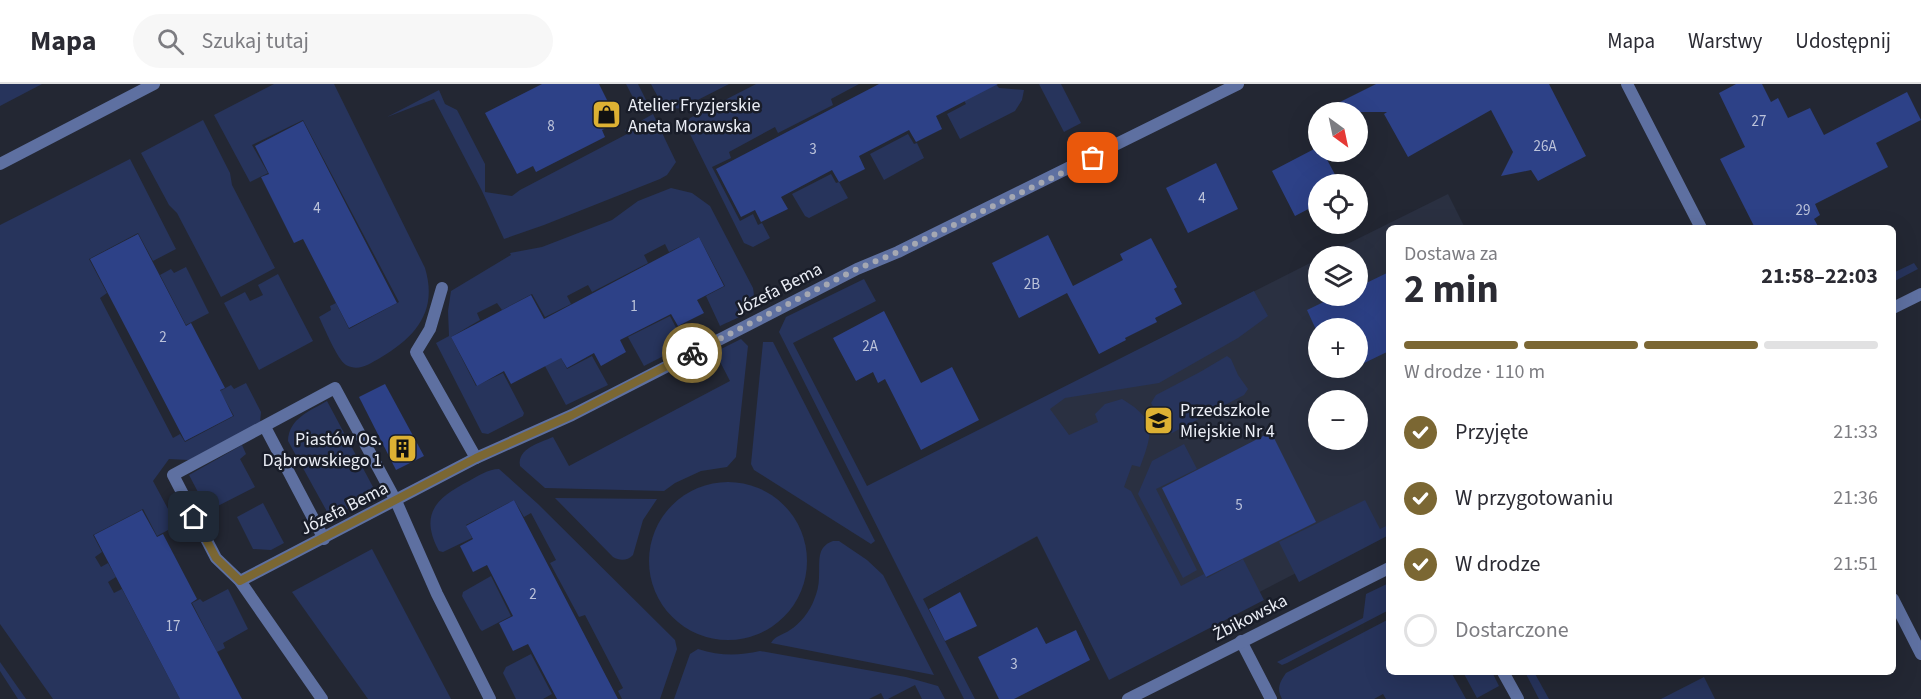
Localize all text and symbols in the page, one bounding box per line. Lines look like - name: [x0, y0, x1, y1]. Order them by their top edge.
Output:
- search box: [133, 14, 553, 68]
- text: Mapa: [30, 21, 97, 61]
- icon: search: [154, 25, 187, 58]
- text: Szukaj tutaj: [202, 25, 309, 57]
- text: Mapa: [1607, 26, 1655, 56]
- text: Warstwy: [1688, 26, 1762, 56]
- text: Udostępnij: [1795, 26, 1891, 56]
- place label: Atelier Fryzjerskie Aneta Morawska: [628, 93, 760, 139]
- shop icon: Atelier Fryzjerskie Aneta Morawska: [591, 99, 623, 131]
- north arrow: [1308, 102, 1368, 162]
- map controls: [1308, 102, 1368, 450]
- house number: 27: [1752, 111, 1766, 132]
- house number: 8: [547, 116, 555, 137]
- pin: [1067, 132, 1118, 183]
- house number: 26A: [1533, 136, 1557, 157]
- house number: 3: [809, 139, 817, 160]
- icon: bag: [1076, 141, 1109, 174]
- button: locate: [1308, 174, 1368, 234]
- house number: 4: [1198, 188, 1206, 209]
- house number: 4: [313, 198, 321, 219]
- house number: 29: [1796, 200, 1810, 221]
- text: Dostawa za: [1404, 240, 1498, 268]
- button: layers: [1308, 246, 1368, 306]
- street label: Józefa Bema: [730, 257, 827, 322]
- text: 21:58–22:03: [1761, 260, 1878, 292]
- text: 2 min: [1404, 262, 1499, 318]
- house number: 2B: [1024, 274, 1040, 295]
- house number: 1: [630, 296, 638, 317]
- button: +: [1308, 318, 1368, 378]
- courier: [662, 323, 722, 383]
- house number: 2: [159, 327, 167, 348]
- house number: 2A: [862, 336, 879, 357]
- icon: bike: [676, 337, 709, 370]
- text: W drodze · 110 m: [1404, 358, 1545, 386]
- button: −: [1308, 390, 1368, 450]
- place label: Przedszkole Miejskie Nr 4: [1180, 398, 1275, 444]
- school or university icon: Przedszkole Miejskie Nr 4: [1143, 404, 1175, 436]
- icon: check: [1404, 416, 1437, 449]
- text: Przyjęte: [1455, 416, 1529, 448]
- text: 21:33: [1833, 418, 1878, 446]
- place label: Piastów Os. Dąbrowskiego 1: [262, 427, 382, 473]
- building icon: Piastów Os. Dąbrowskiego 1: [387, 433, 419, 465]
- street label: Józefa Bema: [296, 476, 393, 541]
- icon: check: [1404, 482, 1437, 515]
- text: W przygotowaniu: [1455, 482, 1613, 514]
- text: 21:36: [1833, 484, 1878, 512]
- pin: [168, 491, 219, 542]
- house number: 5: [1235, 495, 1243, 516]
- icon: home: [177, 500, 210, 533]
- icon: check: [1404, 548, 1437, 581]
- text: W drodze: [1455, 548, 1541, 580]
- text: 21:51: [1833, 550, 1878, 578]
- house number: 2: [529, 584, 537, 605]
- street label: Żbikowska: [1209, 588, 1292, 647]
- text: Dostarczone: [1455, 614, 1569, 646]
- house number: 17: [166, 616, 180, 637]
- house number: 3: [1010, 654, 1018, 675]

